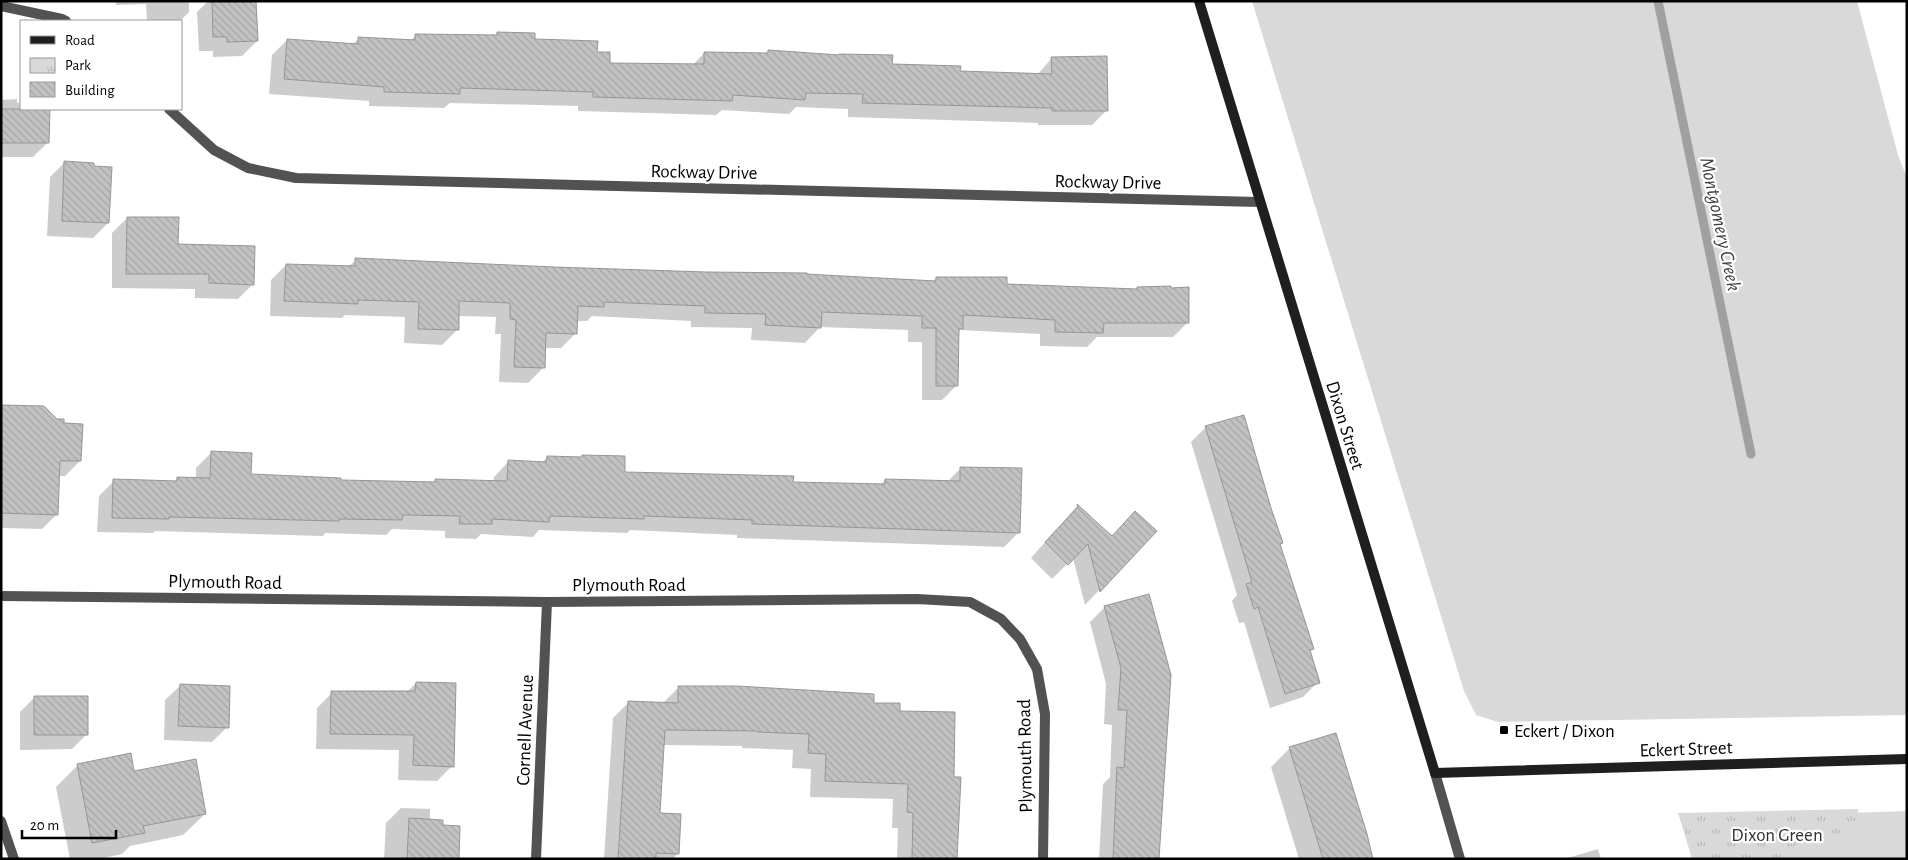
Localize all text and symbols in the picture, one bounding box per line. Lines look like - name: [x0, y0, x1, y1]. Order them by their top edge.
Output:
- legend: [20, 20, 182, 110]
- text: Road: [65, 33, 95, 48]
- text: Park: [65, 58, 91, 73]
- text: Building: [65, 83, 115, 98]
- water label: Montgomery Creek: [1696, 156, 1744, 293]
- street label: Rockway Drive: [650, 162, 758, 183]
- street label: Rockway Drive: [1054, 172, 1162, 193]
- street label: Dixon Street: [1322, 379, 1367, 472]
- street label: Plymouth Road: [168, 572, 282, 593]
- street label: Plymouth Road: [572, 576, 686, 595]
- street label: Cornell Avenue: [514, 674, 537, 786]
- street label: Plymouth Road: [1015, 699, 1036, 813]
- place label: Eckert / Dixon: [1514, 722, 1615, 741]
- marker: Eckert / Dixon: [1498, 724, 1510, 736]
- street label: Eckert Street: [1639, 738, 1733, 761]
- scale bar: [22, 808, 116, 840]
- text: 20 m: [30, 818, 59, 833]
- park label: Dixon Green: [1731, 826, 1823, 845]

